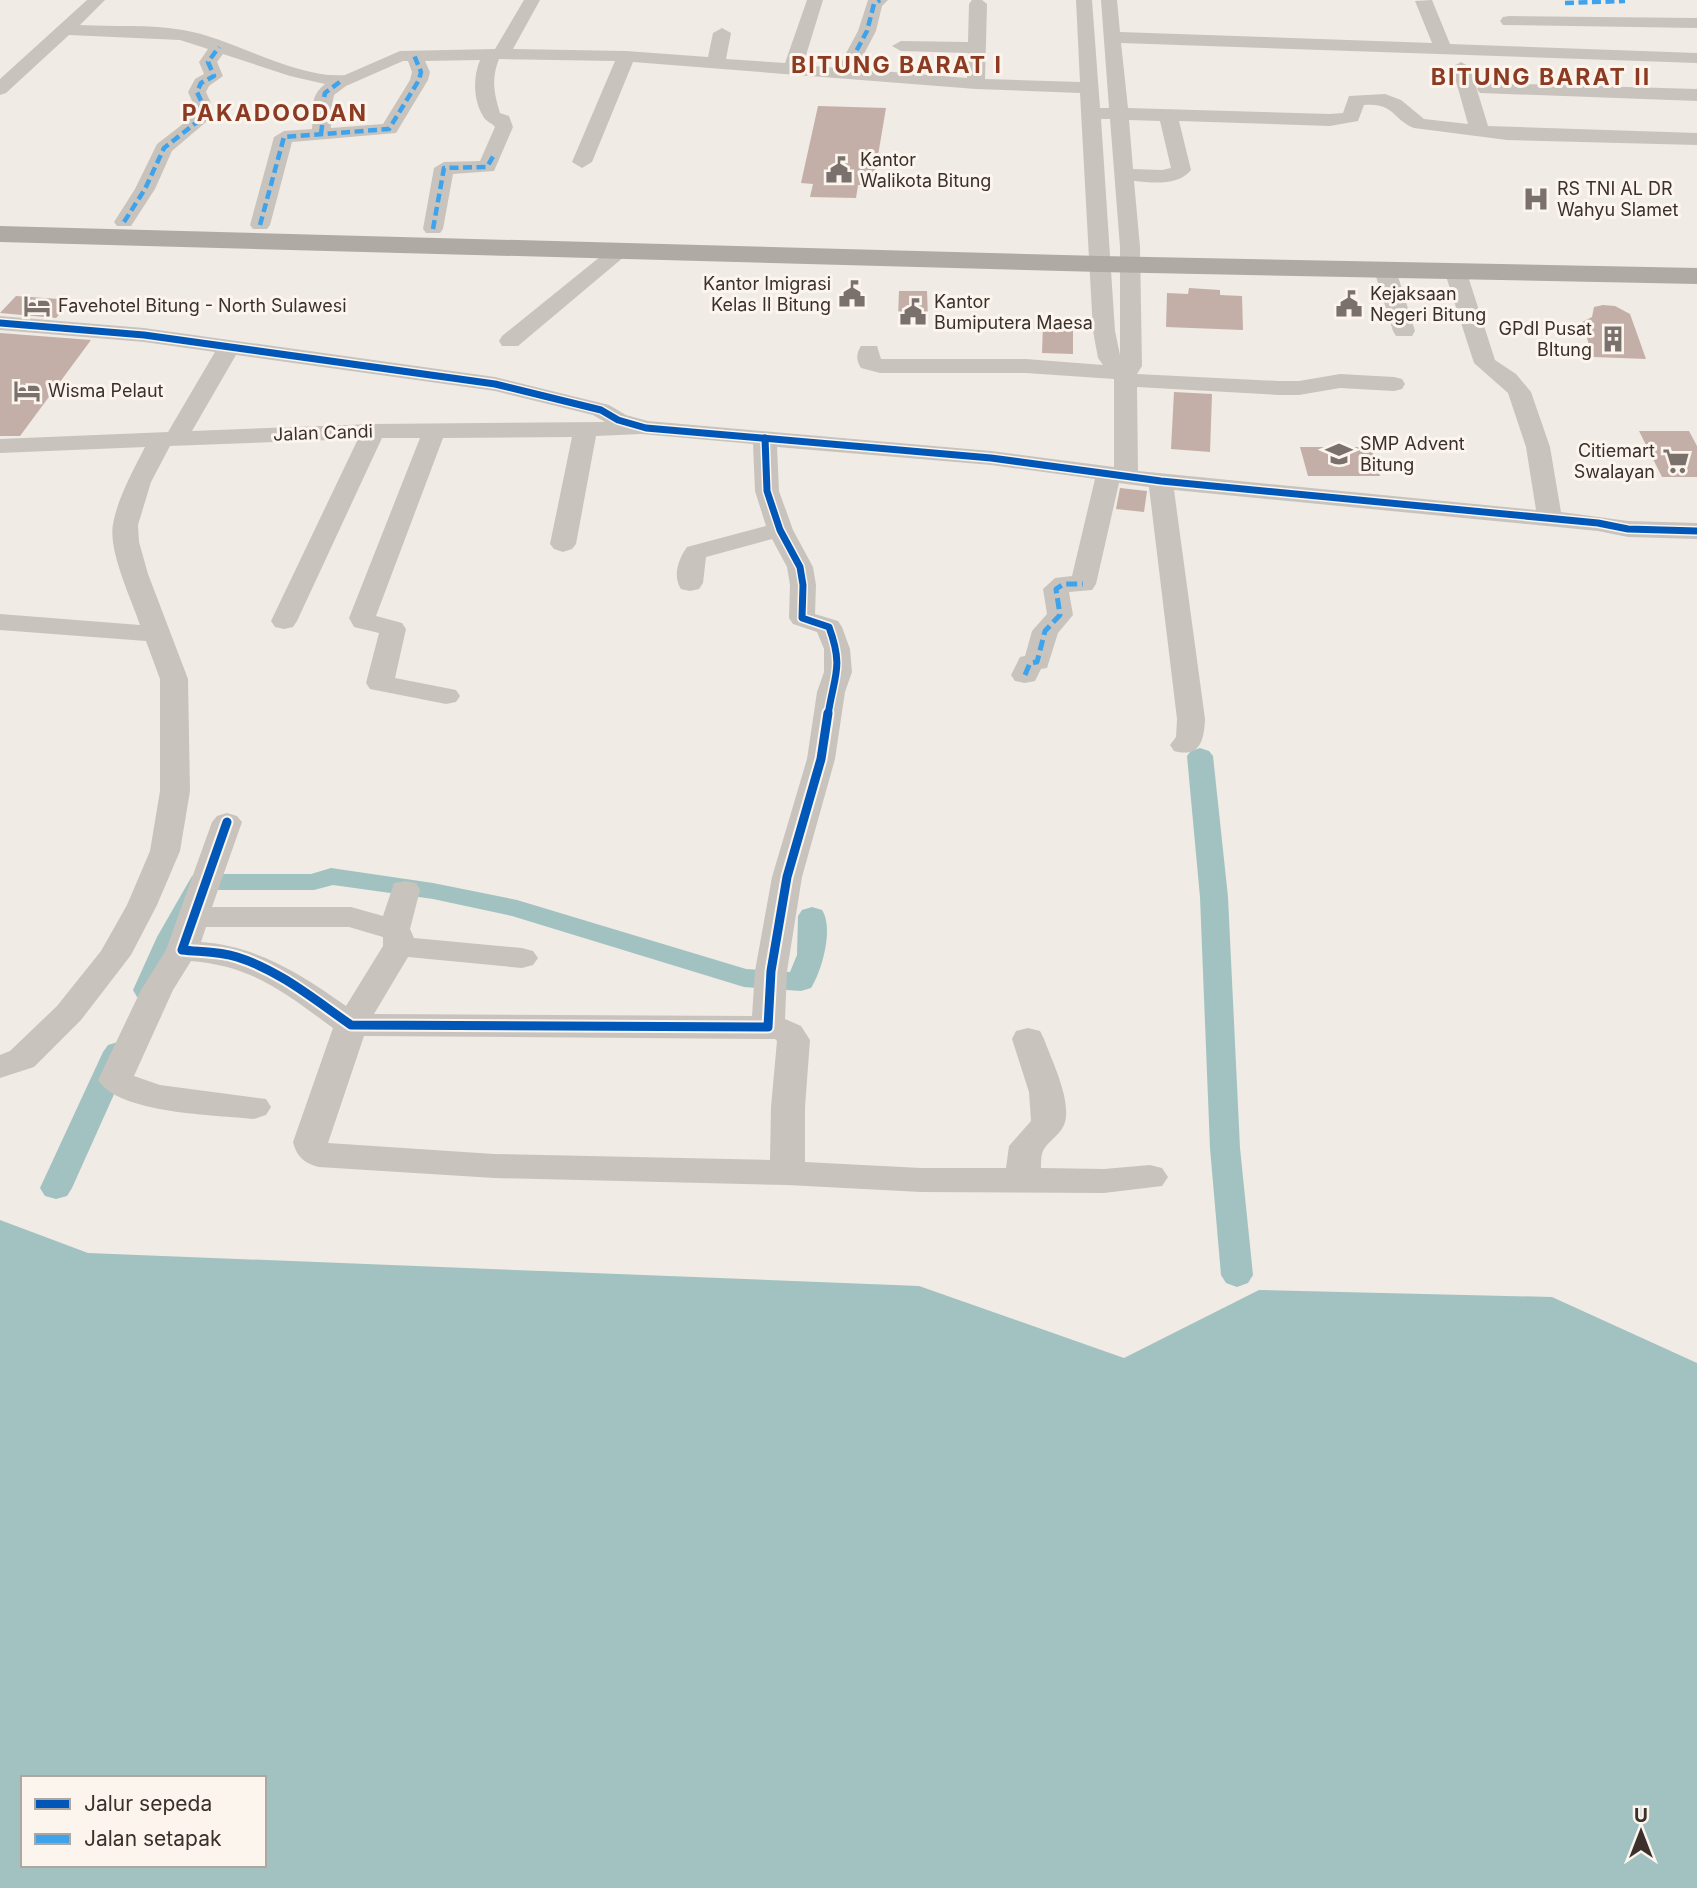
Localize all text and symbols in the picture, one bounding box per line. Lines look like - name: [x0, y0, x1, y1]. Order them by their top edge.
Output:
- district label: BITUNG BARAT I: [791, 51, 1003, 79]
- district label: BITUNG BARAT II: [1431, 63, 1651, 91]
- district label: PAKADOODAN: [182, 99, 368, 127]
- place label: Kantor Walikota Bitung: [860, 149, 991, 191]
- public building icon: Kantor Walikota Bitung: [824, 155, 854, 185]
- place label: RS TNI AL DR Wahyu Slamet: [1557, 178, 1678, 220]
- hospital icon: RS TNI AL DR Wahyu Slamet: [1521, 184, 1551, 214]
- place label: Kantor Imigrasi Kelas II Bitung: [703, 273, 831, 315]
- public building icon: Kantor Imigrasi Kelas II Bitung: [837, 279, 867, 309]
- place label: Kejaksaan Negeri Bitung: [1370, 283, 1486, 325]
- public building icon: Kejaksaan Negeri Bitung: [1334, 289, 1364, 319]
- hotel icon: Favehotel Bitung - North Sulawesi: [22, 291, 52, 321]
- place label: Kantor Bumiputera Maesa: [934, 291, 1093, 333]
- place label: Favehotel Bitung - North Sulawesi: [58, 295, 347, 316]
- public building icon: Kantor Bumiputera Maesa: [898, 297, 928, 327]
- place label: GPdI Pusat BItung: [1499, 318, 1592, 360]
- building icon: GPdI Pusat BItung: [1598, 324, 1628, 354]
- hotel icon: Wisma Pelaut: [12, 376, 42, 406]
- place label: Wisma Pelaut: [48, 380, 164, 401]
- street label: Jalan Candi: [273, 420, 373, 445]
- place label: SMP Advent Bitung: [1360, 433, 1465, 475]
- school or university icon: SMP Advent Bitung: [1324, 439, 1354, 469]
- place label: Citiemart Swalayan: [1574, 440, 1655, 482]
- supermarket icon: Citiemart Swalayan: [1661, 446, 1691, 476]
- legend: [21, 1776, 266, 1867]
- text: Jalur sepeda: [84, 1791, 212, 1816]
- north arrow: [1606, 1797, 1676, 1867]
- text: U: [1634, 1804, 1648, 1827]
- text: Jalan setapak: [84, 1826, 222, 1851]

